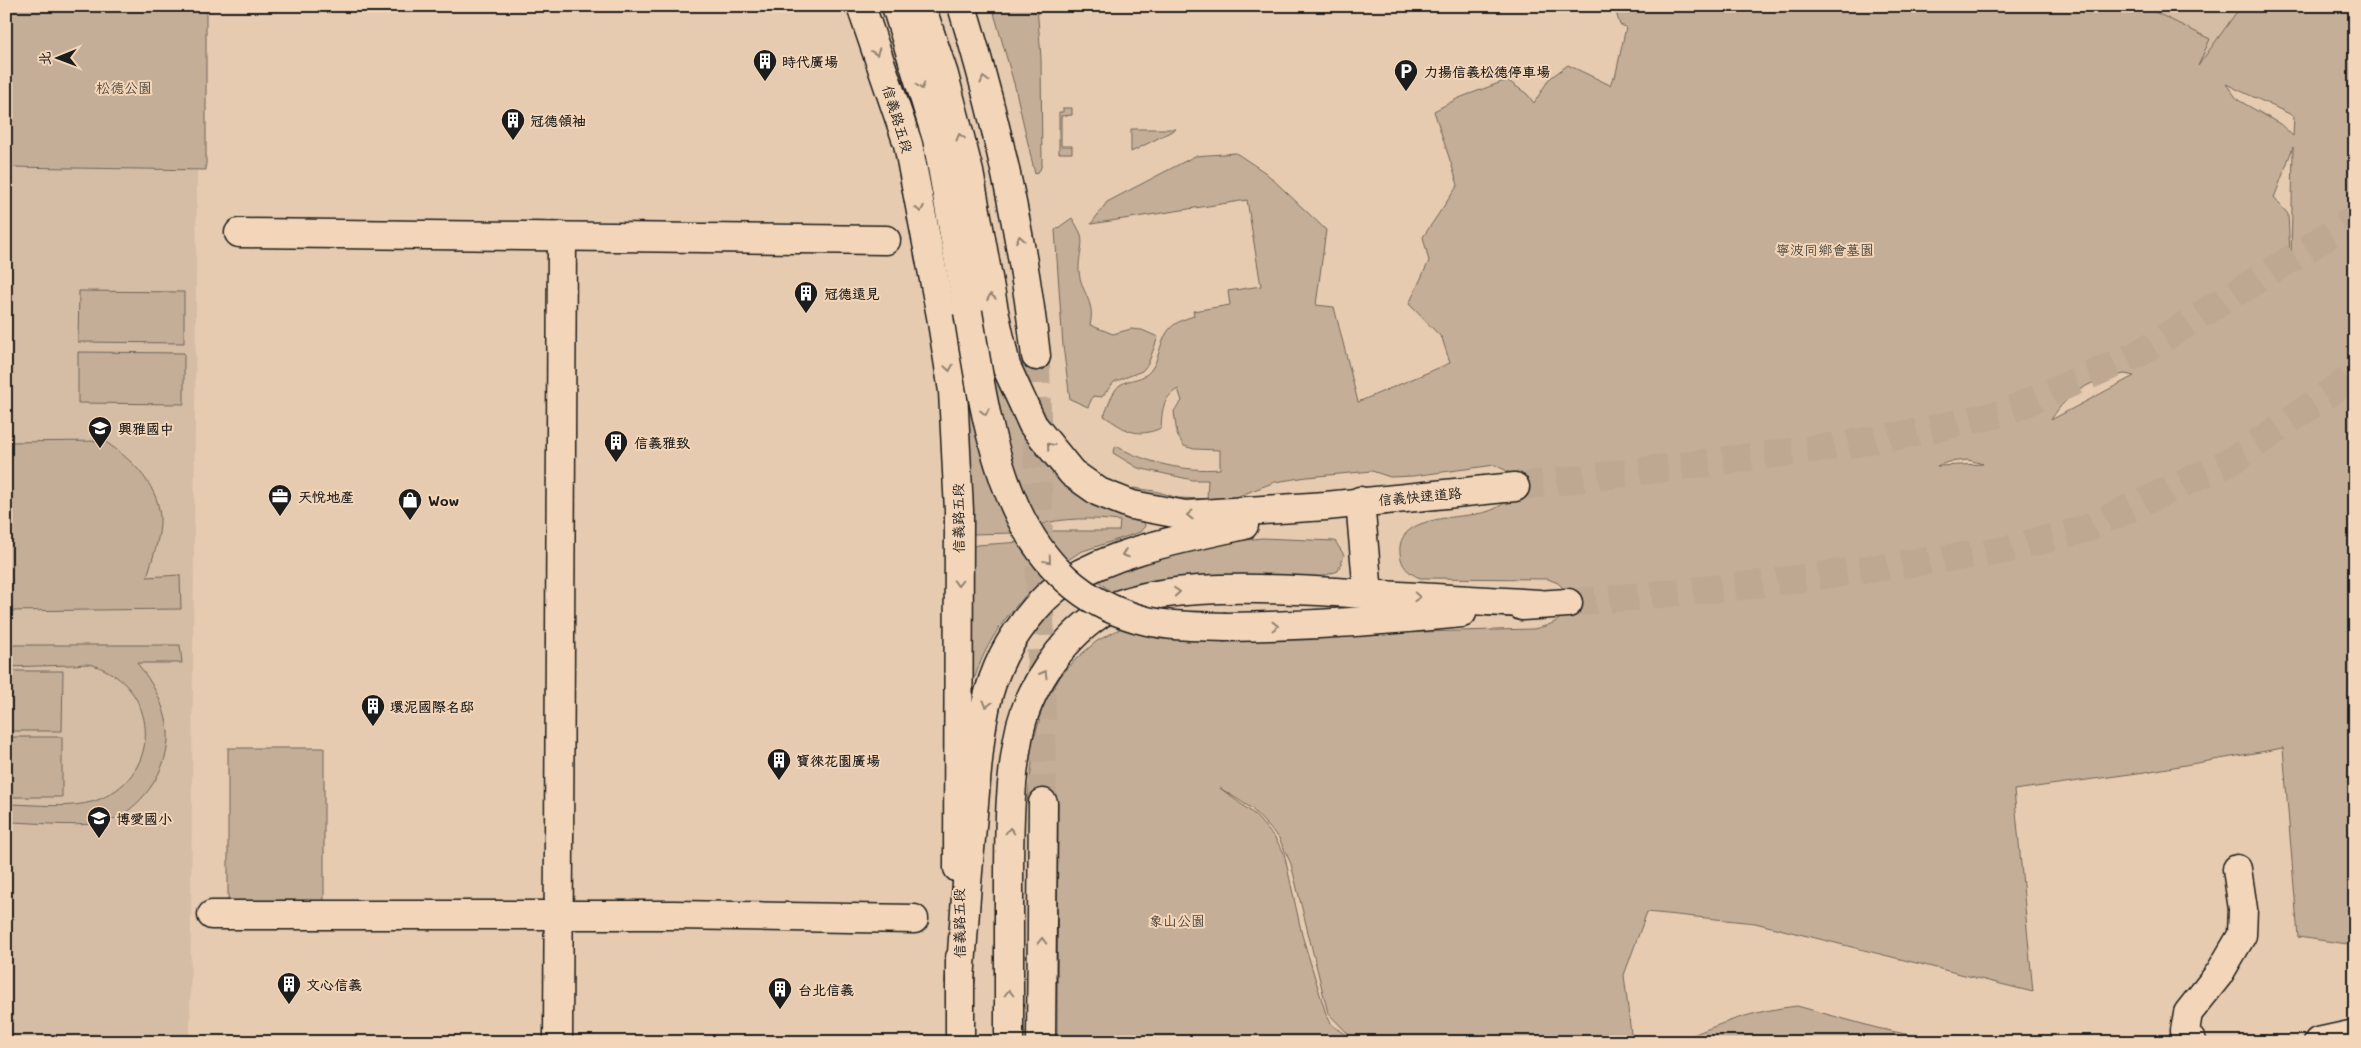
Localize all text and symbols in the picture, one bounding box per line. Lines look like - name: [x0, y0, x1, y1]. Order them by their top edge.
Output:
- north arrow: [32, 32, 82, 82]
- building icon: 時代廣場: [752, 48, 778, 82]
- one-way arrow: [871, 48, 881, 56]
- text: 北: [35, 51, 54, 65]
- place label: 時代廣場: [782, 52, 838, 71]
- parking icon: 力揚信義松德停車場: [1393, 58, 1419, 92]
- place label: 力揚信義松德停車場: [1424, 62, 1550, 81]
- one-way arrow: [979, 76, 990, 85]
- park label: 松德公園: [96, 78, 152, 97]
- one-way arrow: [915, 82, 925, 90]
- street label: 信義路五段: [879, 83, 917, 155]
- building icon: 冠德領袖: [500, 107, 526, 141]
- place label: 冠德領袖: [530, 111, 586, 130]
- one-way arrow: [955, 133, 966, 142]
- one-way arrow: [914, 204, 925, 213]
- one-way arrow: [1015, 234, 1025, 243]
- park label: 寧波同鄉會墓園: [1776, 240, 1874, 259]
- building icon: 冠德遠見: [793, 280, 819, 314]
- place label: 冠德遠見: [824, 284, 880, 303]
- one-way arrow: [987, 292, 997, 301]
- one-way arrow: [943, 365, 954, 373]
- one-way arrow: [979, 408, 990, 417]
- school or university icon: 興雅國中: [87, 415, 113, 449]
- place label: 興雅國中: [118, 419, 174, 438]
- building icon: 信義雅致: [603, 429, 629, 463]
- place label: 信義雅致: [634, 433, 690, 452]
- one-way arrow: [1047, 443, 1055, 452]
- office icon: 天悅地產: [267, 483, 293, 517]
- street label: 信義路五段: [948, 483, 968, 553]
- street label: 信義快速道路: [1377, 483, 1463, 509]
- place label: 天悅地產: [298, 487, 354, 506]
- shop icon: Wow: [397, 487, 423, 521]
- place label: Wow: [428, 491, 459, 510]
- one-way arrow: [1186, 510, 1194, 520]
- one-way arrow: [1122, 548, 1130, 558]
- one-way arrow: [1042, 554, 1051, 563]
- one-way arrow: [953, 579, 964, 587]
- one-way arrow: [1173, 587, 1181, 598]
- one-way arrow: [1413, 591, 1421, 602]
- one-way arrow: [1272, 621, 1279, 631]
- one-way arrow: [1038, 671, 1048, 680]
- building icon: 環泥國際名邸: [360, 693, 386, 727]
- place label: 環泥國際名邸: [390, 697, 474, 716]
- one-way arrow: [982, 700, 993, 708]
- building icon: 寶徠花園廣場: [766, 747, 792, 781]
- place label: 寶徠花園廣場: [796, 751, 880, 770]
- school or university icon: 博愛國小: [86, 805, 112, 839]
- place label: 博愛國小: [116, 809, 172, 828]
- one-way arrow: [1004, 826, 1015, 834]
- street label: 信義路五段: [949, 888, 969, 958]
- park label: 象山公園: [1149, 911, 1205, 930]
- one-way arrow: [1037, 936, 1047, 944]
- building icon: 文心信義: [276, 971, 302, 1005]
- place label: 文心信義: [306, 975, 362, 994]
- building icon: 台北信義: [767, 976, 793, 1010]
- place label: 台北信義: [798, 980, 854, 999]
- one-way arrow: [1004, 989, 1014, 996]

